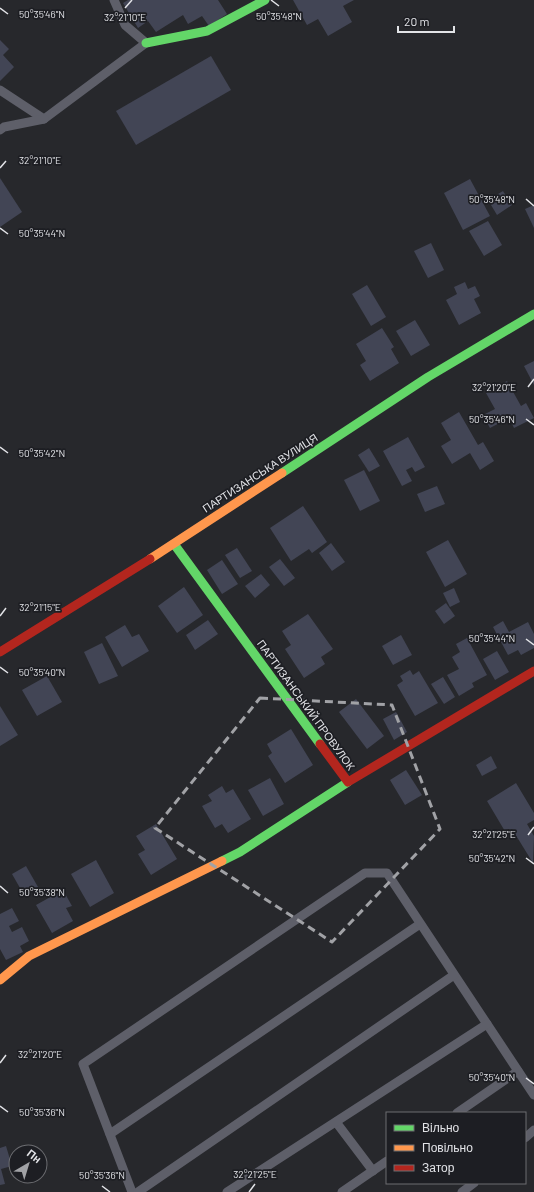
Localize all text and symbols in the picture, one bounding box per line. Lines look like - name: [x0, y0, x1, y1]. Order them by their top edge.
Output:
- text: 50°35'46"N: [19, 8, 65, 20]
- scale bar: [398, 8, 454, 34]
- text: 50°35'48"N: [256, 10, 302, 22]
- text: 32°21'10"E: [104, 11, 146, 23]
- text: 20 m: [404, 14, 430, 28]
- text: 32°21'10"E: [19, 154, 61, 166]
- text: 50°35'48"N: [469, 193, 515, 205]
- text: 50°35'44"N: [19, 227, 65, 239]
- text: 32°21'20"E: [472, 381, 516, 393]
- text: 50°35'46"N: [469, 413, 515, 425]
- street label: ПАРТИЗАНСЬКА ВУЛИЦЯ: [200, 430, 320, 515]
- text: 50°35'42"N: [19, 447, 65, 459]
- text: 32°21'15"E: [19, 601, 61, 613]
- text: 50°35'44"N: [469, 632, 515, 644]
- street label: ПАРТИЗАНСЬКИЙ ПРОВУЛОК: [255, 637, 358, 773]
- text: 50°35'40"N: [19, 666, 65, 678]
- text: 32°21'25"E: [472, 828, 516, 840]
- text: 50°35'42"N: [469, 852, 515, 864]
- text: 50°35'38"N: [19, 886, 65, 898]
- text: 32°21'20"E: [18, 1048, 62, 1060]
- text: 50°35'40"N: [469, 1071, 515, 1083]
- text: 50°35'36"N: [19, 1106, 65, 1118]
- legend: [386, 1112, 526, 1184]
- text: Вільно: [422, 1120, 460, 1134]
- text: Повільно: [422, 1140, 473, 1154]
- north arrow: [8, 1144, 48, 1184]
- text: Пн: [25, 1146, 44, 1165]
- text: Затор: [422, 1160, 455, 1175]
- text: 32°21'25"E: [233, 1168, 277, 1180]
- text: 50°35'36"N: [79, 1169, 125, 1181]

